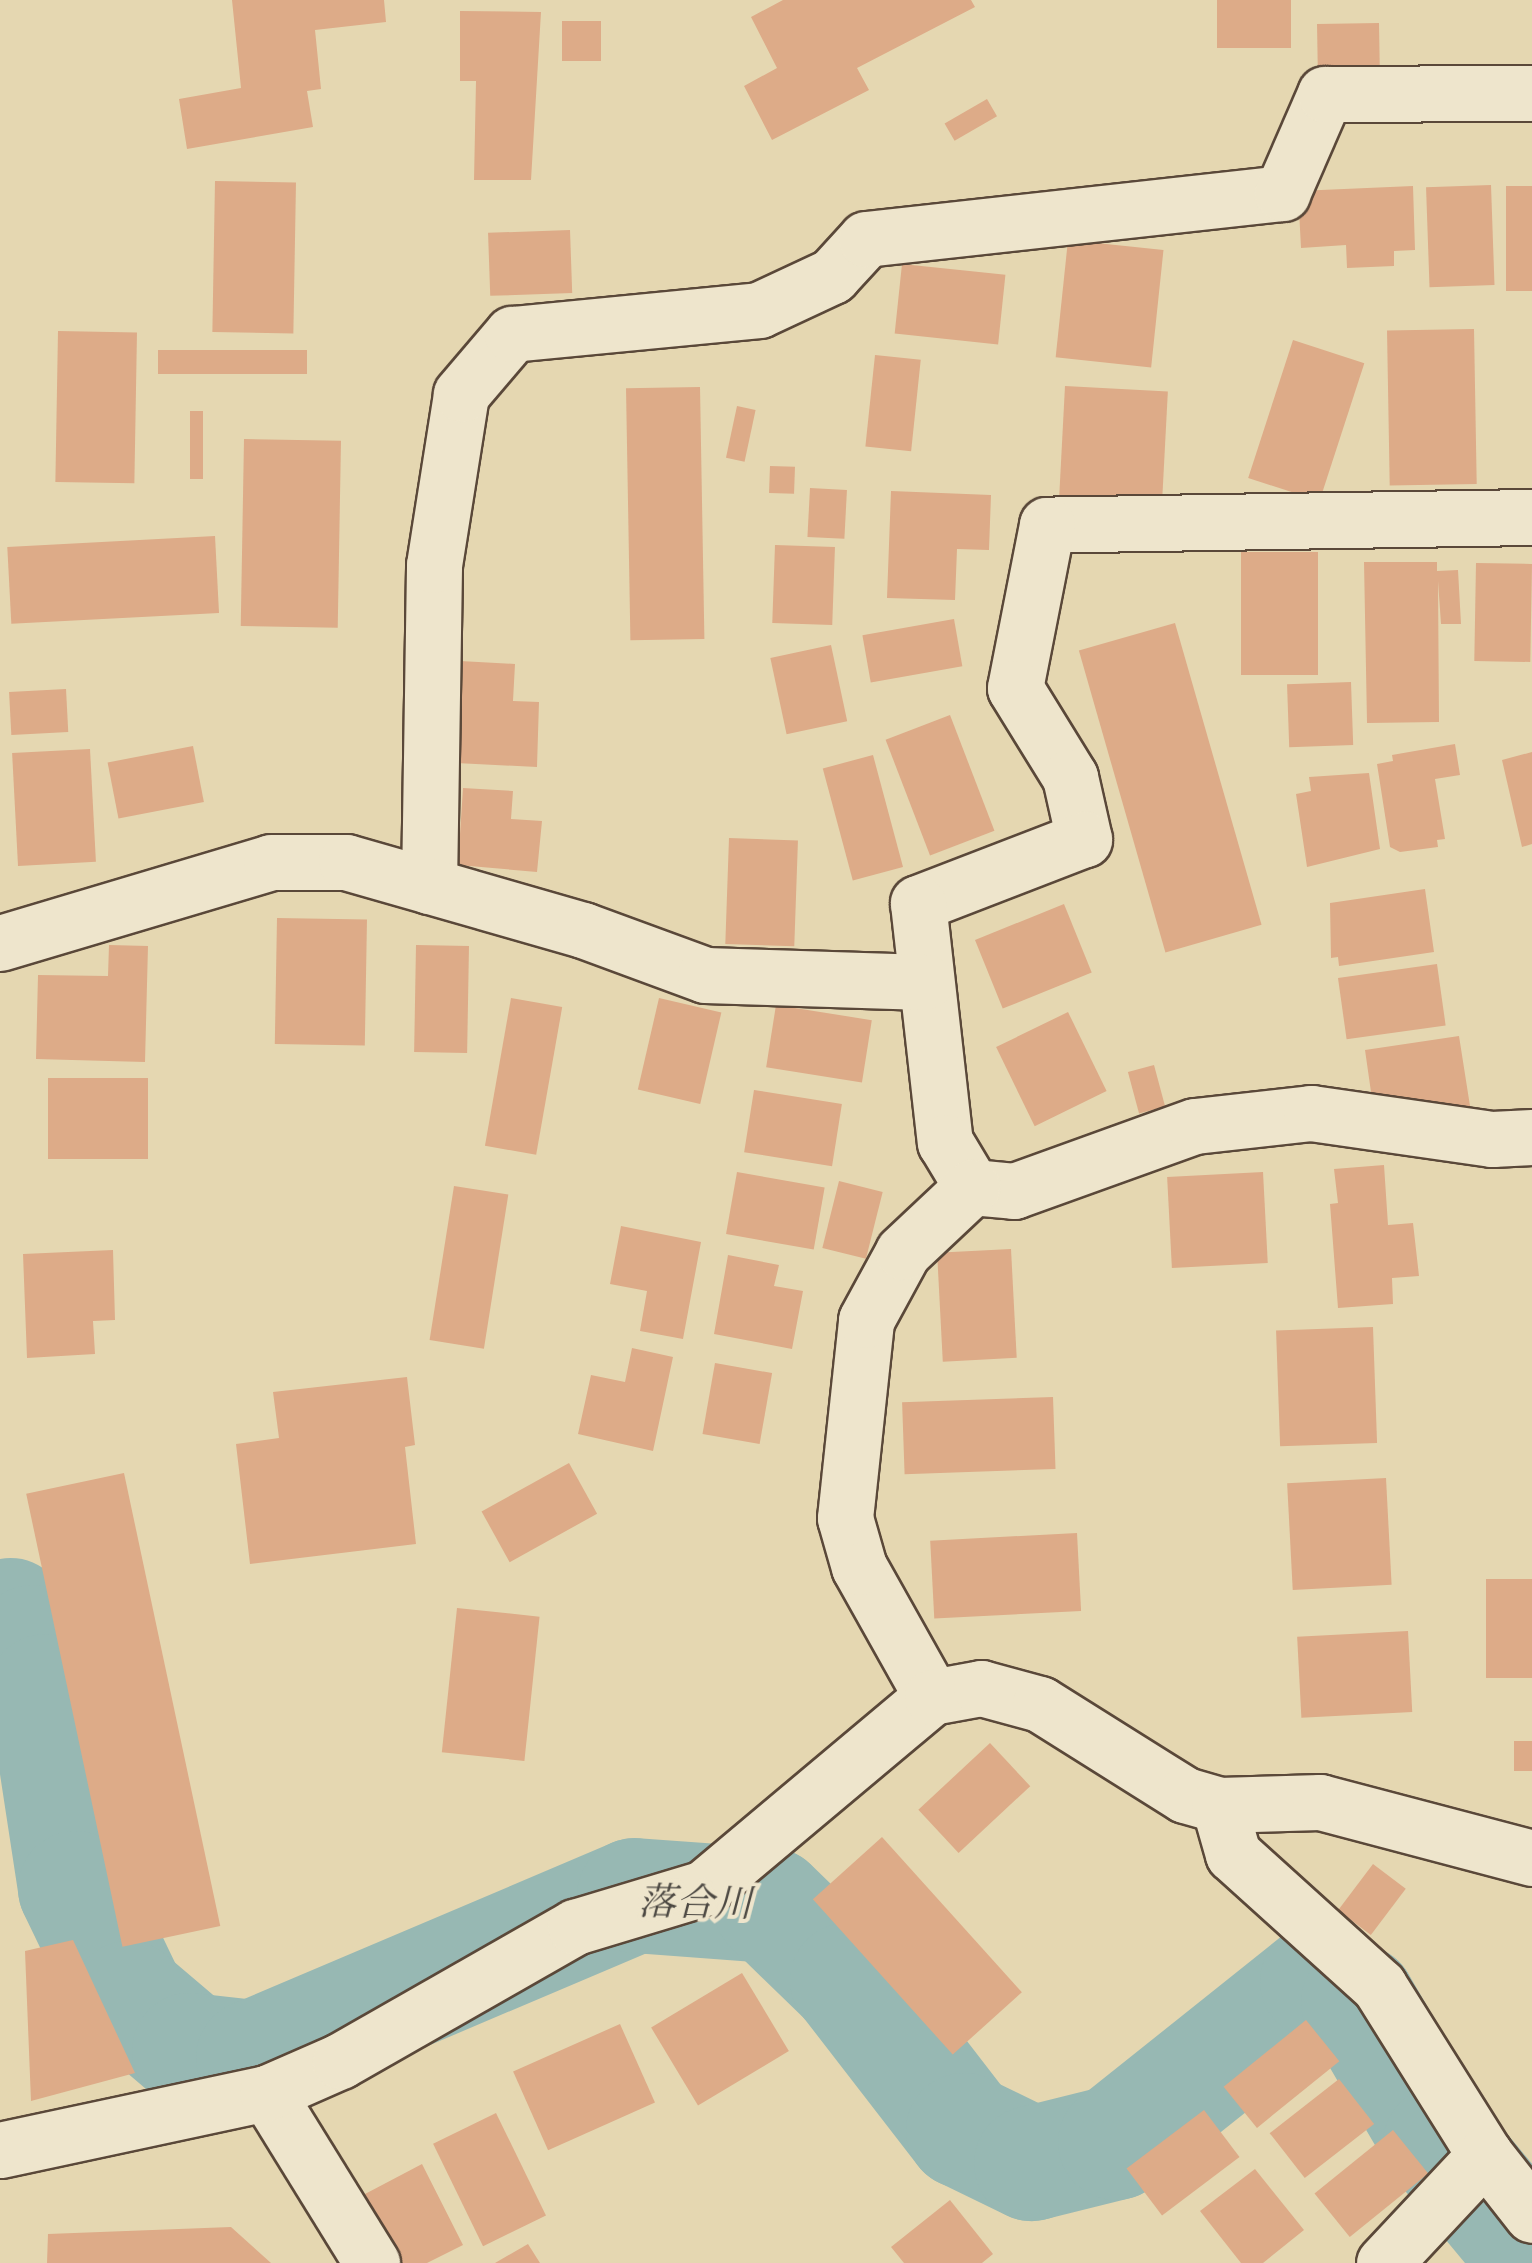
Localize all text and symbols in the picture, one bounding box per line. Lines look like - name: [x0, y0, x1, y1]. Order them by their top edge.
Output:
- water label: 落合川: [638, 1879, 752, 1927]

